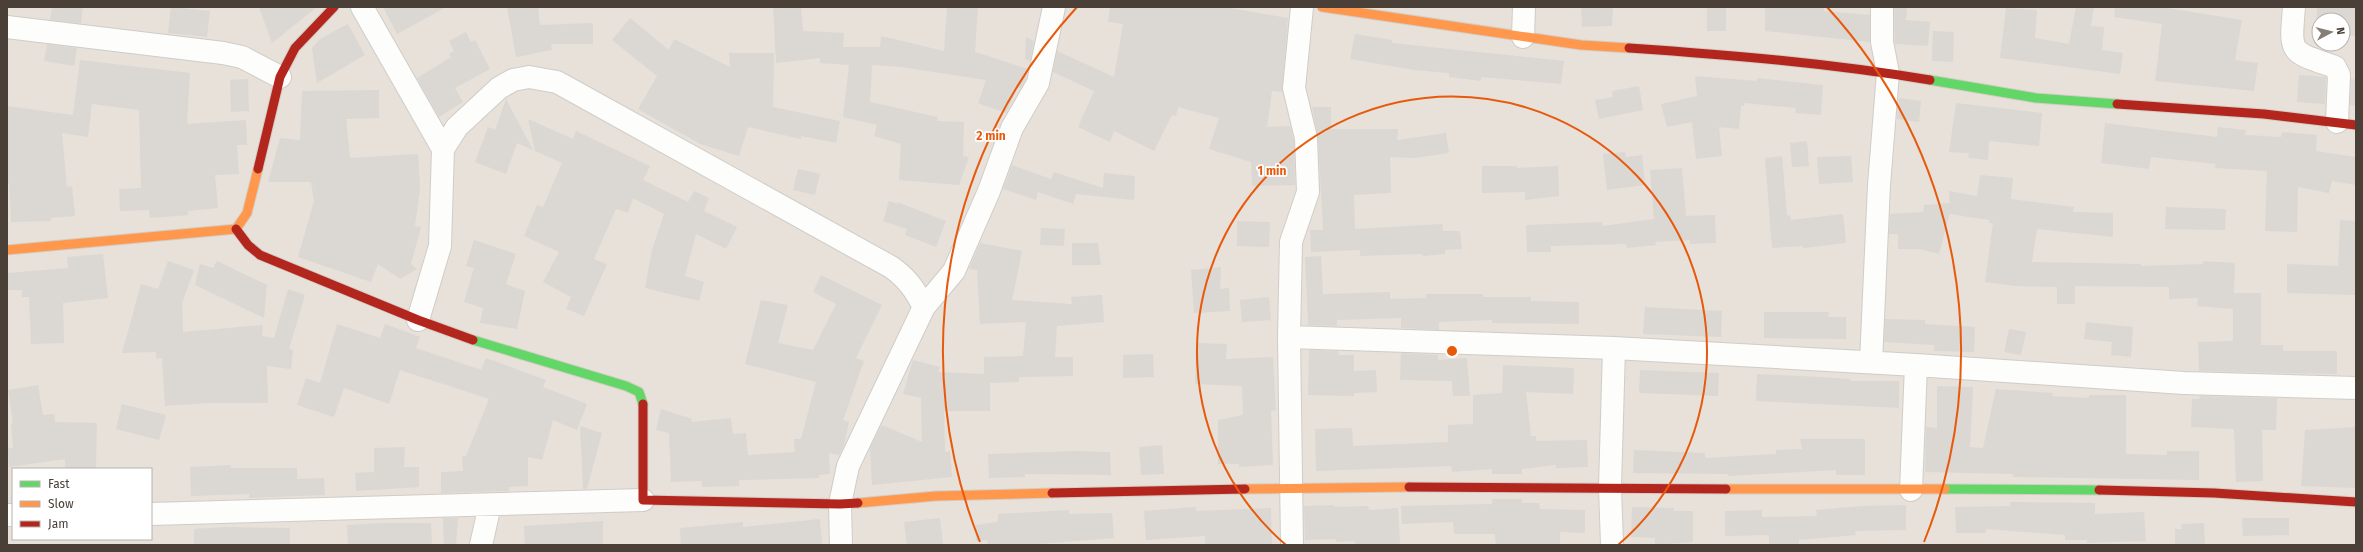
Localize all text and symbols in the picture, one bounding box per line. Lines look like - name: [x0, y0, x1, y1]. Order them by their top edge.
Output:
- north arrow: [2311, 12, 2351, 52]
- text: N: [2334, 26, 2347, 35]
- text: 2 min: [976, 129, 1006, 143]
- text: 1 min: [1258, 164, 1286, 178]
- centre of rings: [1445, 344, 1459, 358]
- legend: [12, 468, 152, 540]
- text: Fast: [48, 477, 70, 491]
- text: Slow: [48, 497, 74, 511]
- text: Jam: [48, 517, 68, 531]

